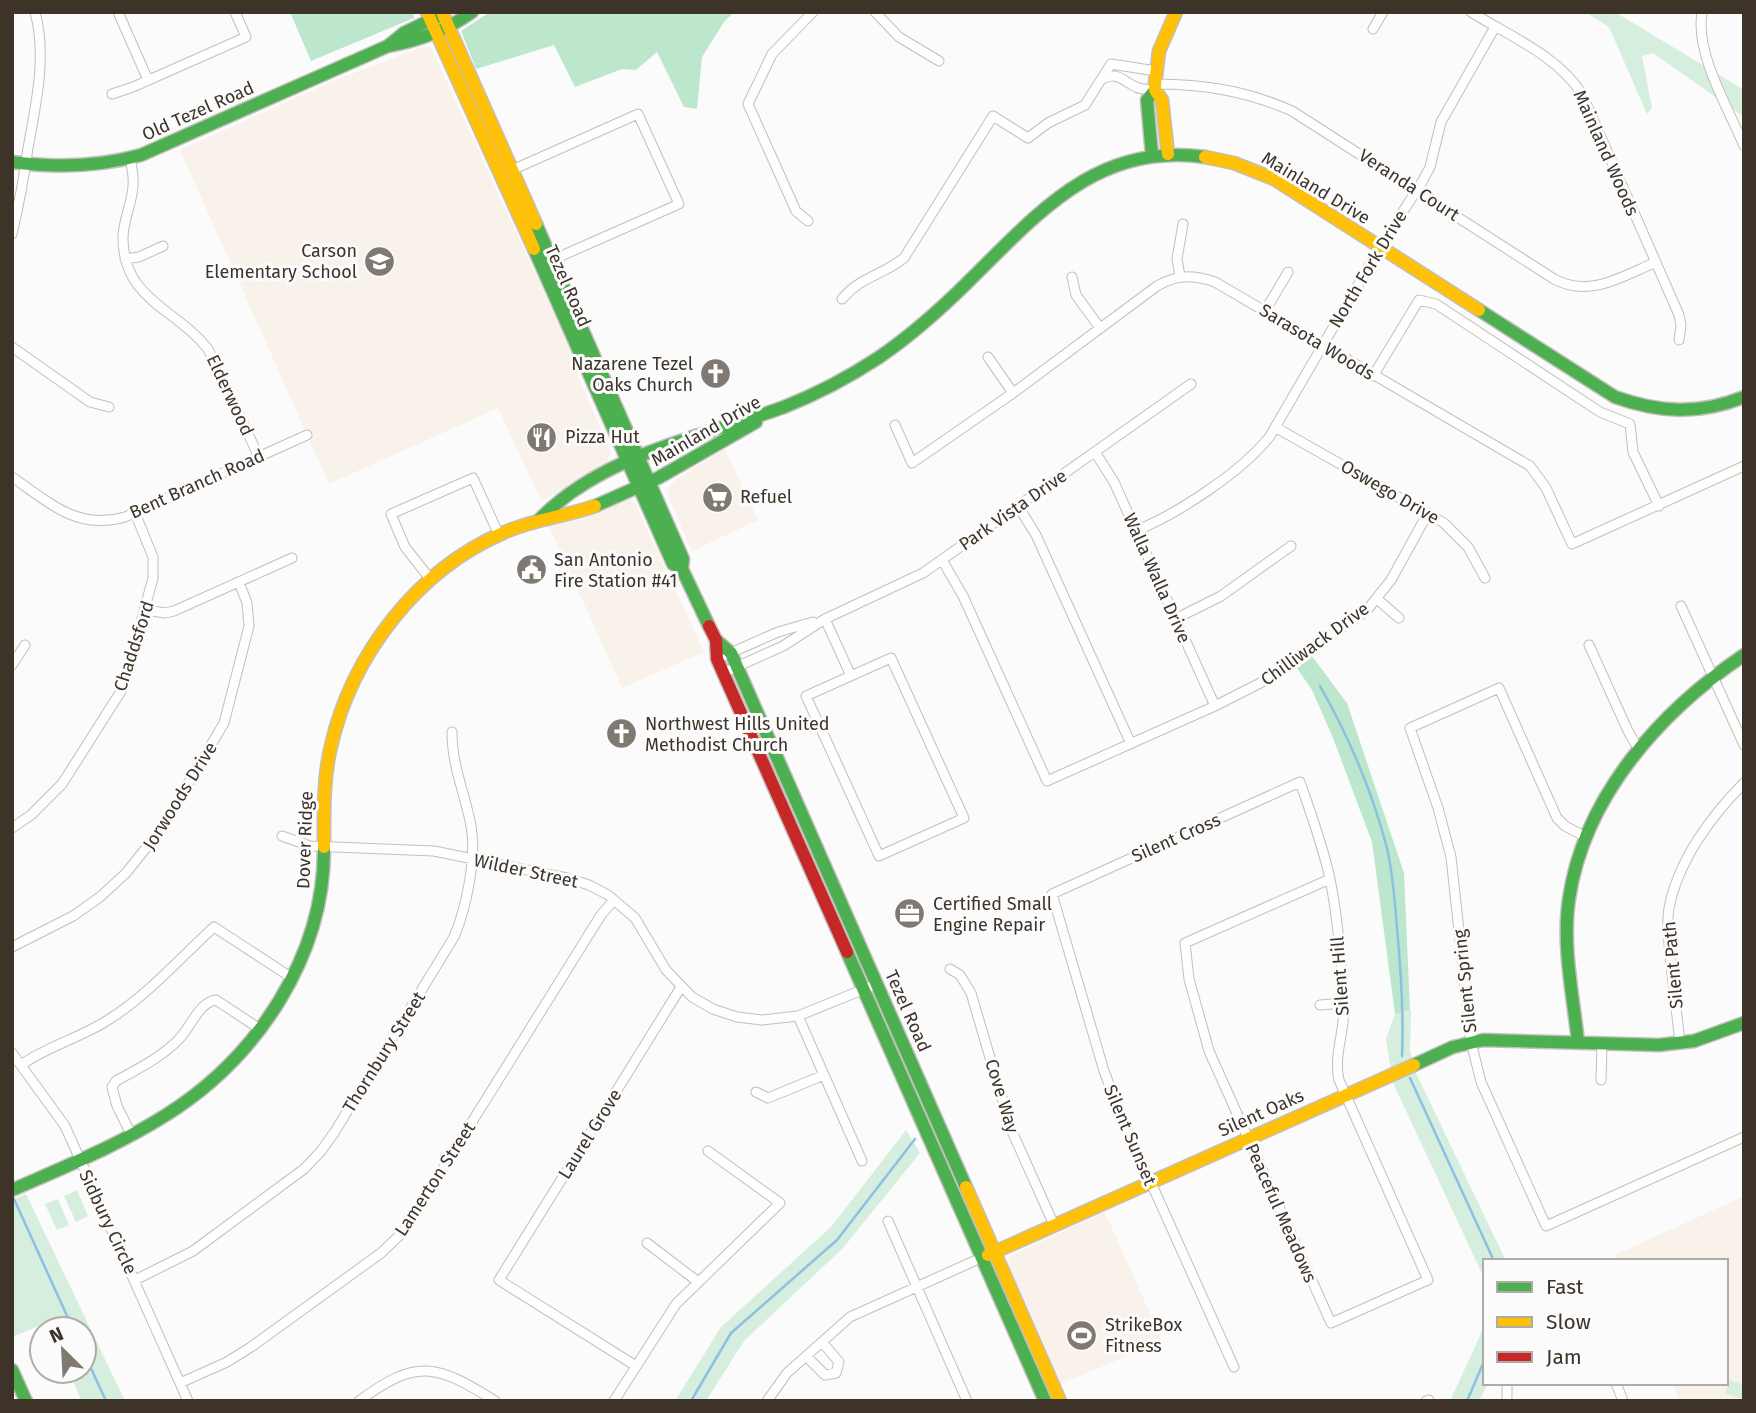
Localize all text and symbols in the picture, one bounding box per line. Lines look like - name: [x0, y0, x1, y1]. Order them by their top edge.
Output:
- street label: Old Tezel Road: [139, 76, 257, 146]
- street label: Mainland Woods: [1568, 87, 1644, 219]
- street label: Veranda Court: [1355, 144, 1464, 226]
- street label: Mainland Drive: [1258, 147, 1374, 229]
- street label: North Fork Drive: [1324, 206, 1412, 332]
- place label: Carson Elementary School: [205, 240, 357, 283]
- street label: Tezel Road: [540, 242, 596, 330]
- school or university icon: Carson Elementary School: [363, 244, 397, 278]
- street label: Sarasota Woods: [1256, 299, 1378, 385]
- street label: Elderwood: [202, 351, 258, 439]
- place label: Nazarene Tezel Oaks Church: [571, 353, 693, 396]
- church icon: Nazarene Tezel Oaks Church: [699, 357, 733, 391]
- street label: Mainland Drive: [647, 391, 765, 471]
- restaurant icon: Pizza Hut: [525, 420, 559, 454]
- place label: Pizza Hut: [565, 426, 640, 448]
- street label: Bent Branch Road: [126, 444, 268, 524]
- street label: Oswego Drive: [1337, 455, 1443, 529]
- street label: Park Vista Drive: [955, 465, 1071, 555]
- supermarket icon: Refuel: [700, 480, 734, 514]
- place label: Refuel: [740, 486, 792, 508]
- street label: Walla Walla Drive: [1118, 510, 1196, 646]
- place label: San Antonio Fire Station #41: [554, 549, 677, 592]
- public building icon: San Antonio Fire Station #41: [514, 553, 548, 587]
- street label: Chilliwack Drive: [1257, 597, 1373, 691]
- street label: Chaddsford: [109, 598, 159, 694]
- place label: Northwest Hills United Methodist Church: [645, 713, 830, 756]
- church icon: Northwest Hills United Methodist Church: [605, 717, 639, 751]
- street label: Jorwoods Drive: [138, 738, 222, 854]
- street label: Dover Ridge: [292, 791, 318, 889]
- street label: Silent Cross: [1128, 809, 1224, 867]
- street label: Wilder Street: [472, 849, 581, 893]
- place label: Certified Small Engine Repair: [933, 893, 1052, 936]
- office icon: Certified Small Engine Repair: [893, 897, 927, 931]
- street label: Silent Path: [1658, 920, 1688, 1010]
- street label: Silent Spring: [1449, 927, 1481, 1034]
- street label: Silent Hill: [1326, 936, 1354, 1016]
- street label: Tezel Road: [880, 967, 936, 1055]
- street label: Thornbury Street: [338, 987, 430, 1117]
- street label: Cove Way: [980, 1056, 1024, 1136]
- street label: Silent Sunset: [1099, 1081, 1161, 1189]
- street label: Silent Oaks: [1215, 1084, 1307, 1142]
- street label: Laurel Grove: [554, 1085, 626, 1183]
- street label: Lamerton Street: [390, 1117, 480, 1240]
- street label: Peaceful Meadows: [1240, 1140, 1322, 1286]
- street label: Sidbury Circle: [74, 1166, 142, 1278]
- legend: [1483, 1259, 1728, 1385]
- text: Fast: [1546, 1274, 1584, 1300]
- text: Slow: [1546, 1309, 1591, 1335]
- place label: StrikeBox Fitness: [1105, 1314, 1182, 1357]
- north arrow: [28, 1315, 98, 1385]
- sports icon: StrikeBox Fitness: [1065, 1318, 1099, 1352]
- text: N: [46, 1322, 67, 1348]
- text: Jam: [1546, 1344, 1582, 1370]

